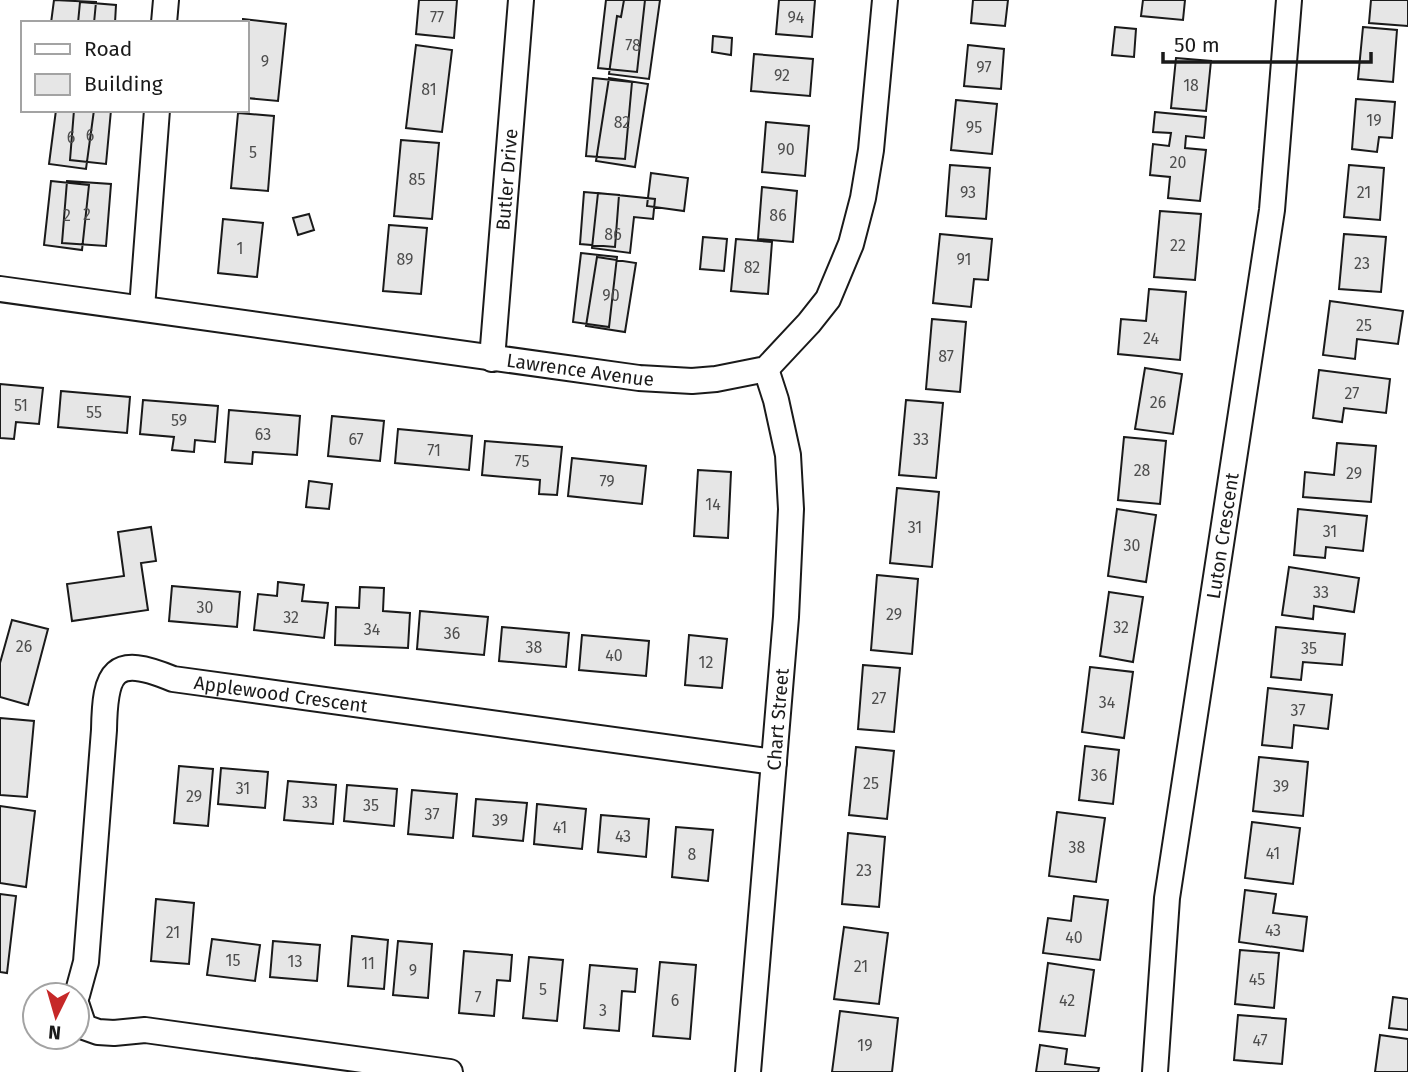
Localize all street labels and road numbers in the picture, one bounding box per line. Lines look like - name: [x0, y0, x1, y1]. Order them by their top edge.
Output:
- street label: Butler Drive: [491, 128, 523, 231]
- street label: Lawrence Avenue: [505, 349, 655, 391]
- street label: Luton Crescent: [1202, 471, 1244, 600]
- street label: Chart Street: [762, 667, 794, 771]
- street label: Applewood Crescent: [193, 671, 369, 718]

